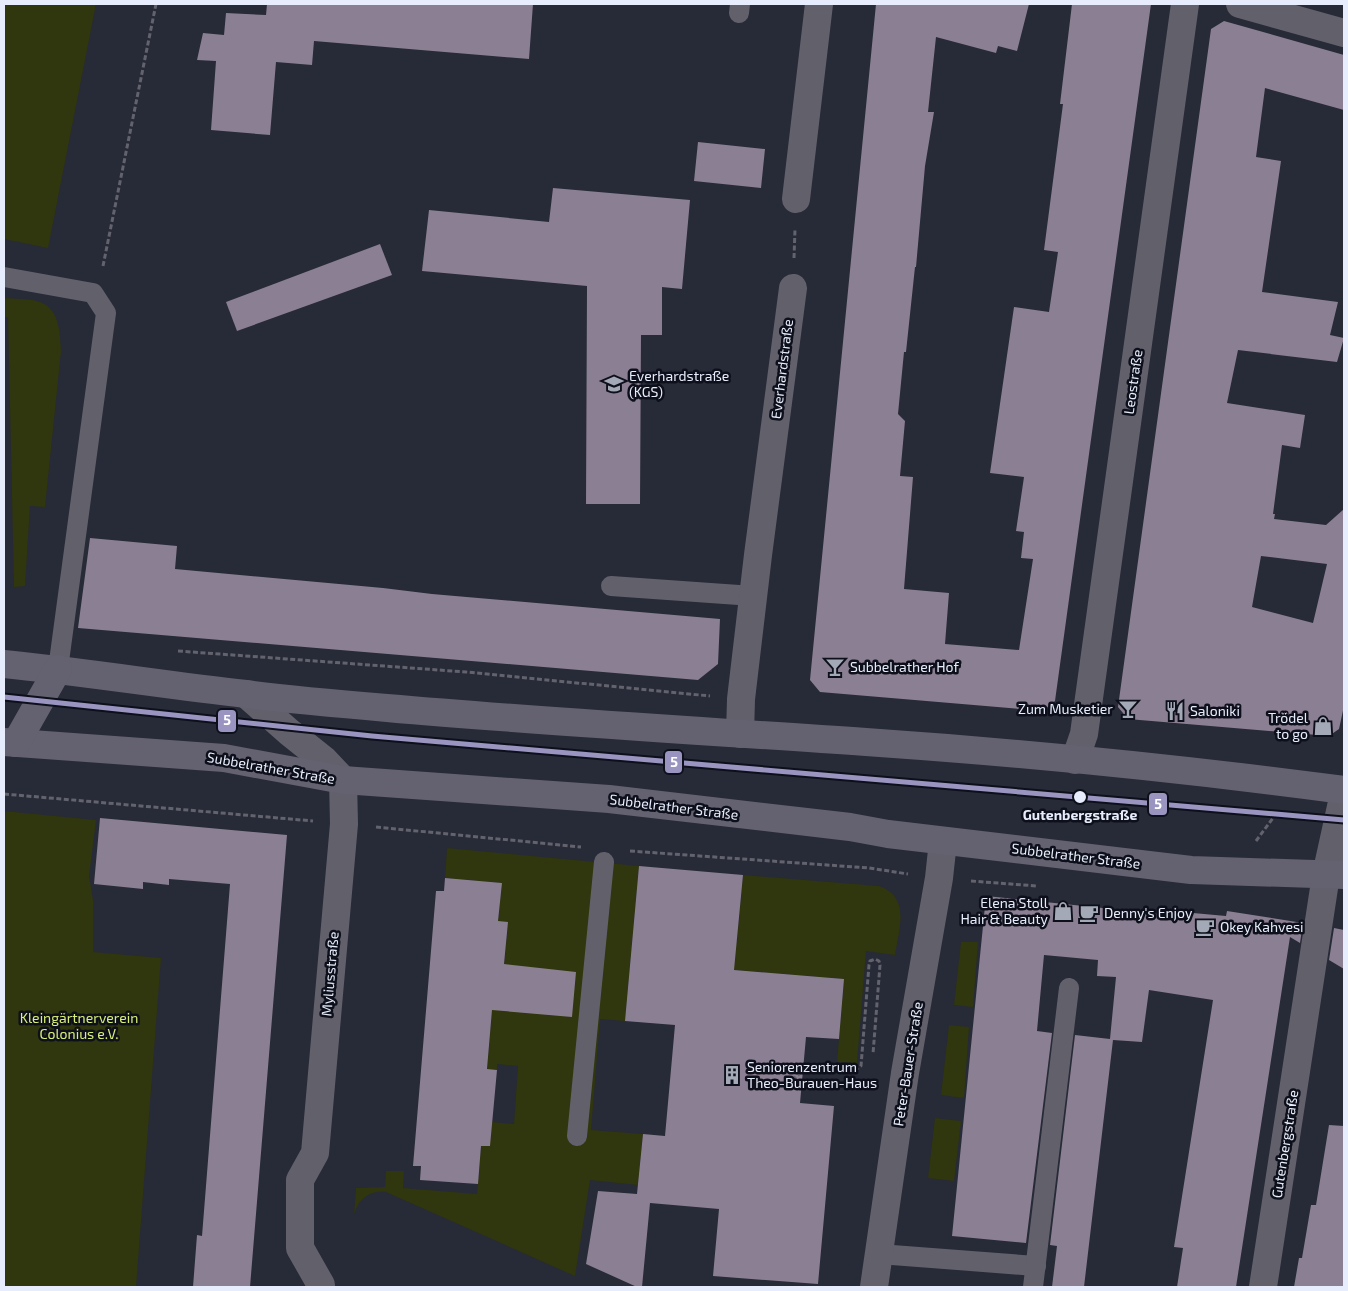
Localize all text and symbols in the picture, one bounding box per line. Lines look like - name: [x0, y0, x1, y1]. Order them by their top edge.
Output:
- street label: Everhardstraße: [767, 318, 796, 420]
- street label: Leostraße: [1120, 348, 1145, 415]
- place label: Everhardstraße (KGS): [629, 367, 729, 400]
- school or university icon: Everhardstraße (KGS): [603, 373, 625, 395]
- bar icon: Subbelrather Hof: [824, 656, 846, 678]
- place label: Subbelrather Hof: [850, 658, 959, 675]
- bar icon: Zum Musketier: [1117, 698, 1139, 720]
- place label: Zum Musketier: [1018, 700, 1113, 717]
- restaurant icon: Saloniki: [1164, 700, 1186, 722]
- place label: Saloniki: [1190, 702, 1240, 719]
- line badge: 5: [217, 709, 237, 733]
- place label: Trödel to go: [1268, 709, 1309, 742]
- text: 5: [223, 711, 231, 728]
- shop icon: Trödel to go: [1312, 715, 1334, 737]
- street label: Subbelrather Straße: [206, 748, 336, 787]
- line badge: 5: [664, 750, 683, 774]
- text: 5: [670, 753, 678, 770]
- marker: Gutenbergstraße: [1072, 789, 1088, 805]
- street label: Subbelrather Straße: [609, 790, 739, 823]
- line badge: 5: [1148, 792, 1168, 816]
- text: 5: [1154, 795, 1162, 812]
- place label: Gutenbergstraße: [1023, 806, 1137, 823]
- street label: Subbelrather Straße: [1011, 839, 1141, 872]
- place label: Elena Stoll Hair & Beauty: [961, 894, 1049, 927]
- shop icon: Elena Stoll Hair & Beauty: [1052, 900, 1074, 922]
- cafe icon: Denny's Enjoy: [1078, 902, 1100, 924]
- place label: Denny's Enjoy: [1104, 904, 1193, 921]
- cafe icon: Okey Kahvesi: [1194, 916, 1216, 938]
- place label: Okey Kahvesi: [1220, 918, 1304, 935]
- street label: Myliusstraße: [317, 931, 342, 1017]
- street label: Peter-Bauer-Straße: [889, 1000, 926, 1128]
- park label: Kleingärtnerverein Colonius e.V.: [20, 1009, 138, 1042]
- place label: Seniorenzentrum Theo-Burauen-Haus: [747, 1058, 877, 1091]
- building icon: Seniorenzentrum Theo-Burauen-Haus: [721, 1064, 743, 1086]
- street label: Gutenbergstraße: [1268, 1089, 1301, 1199]

